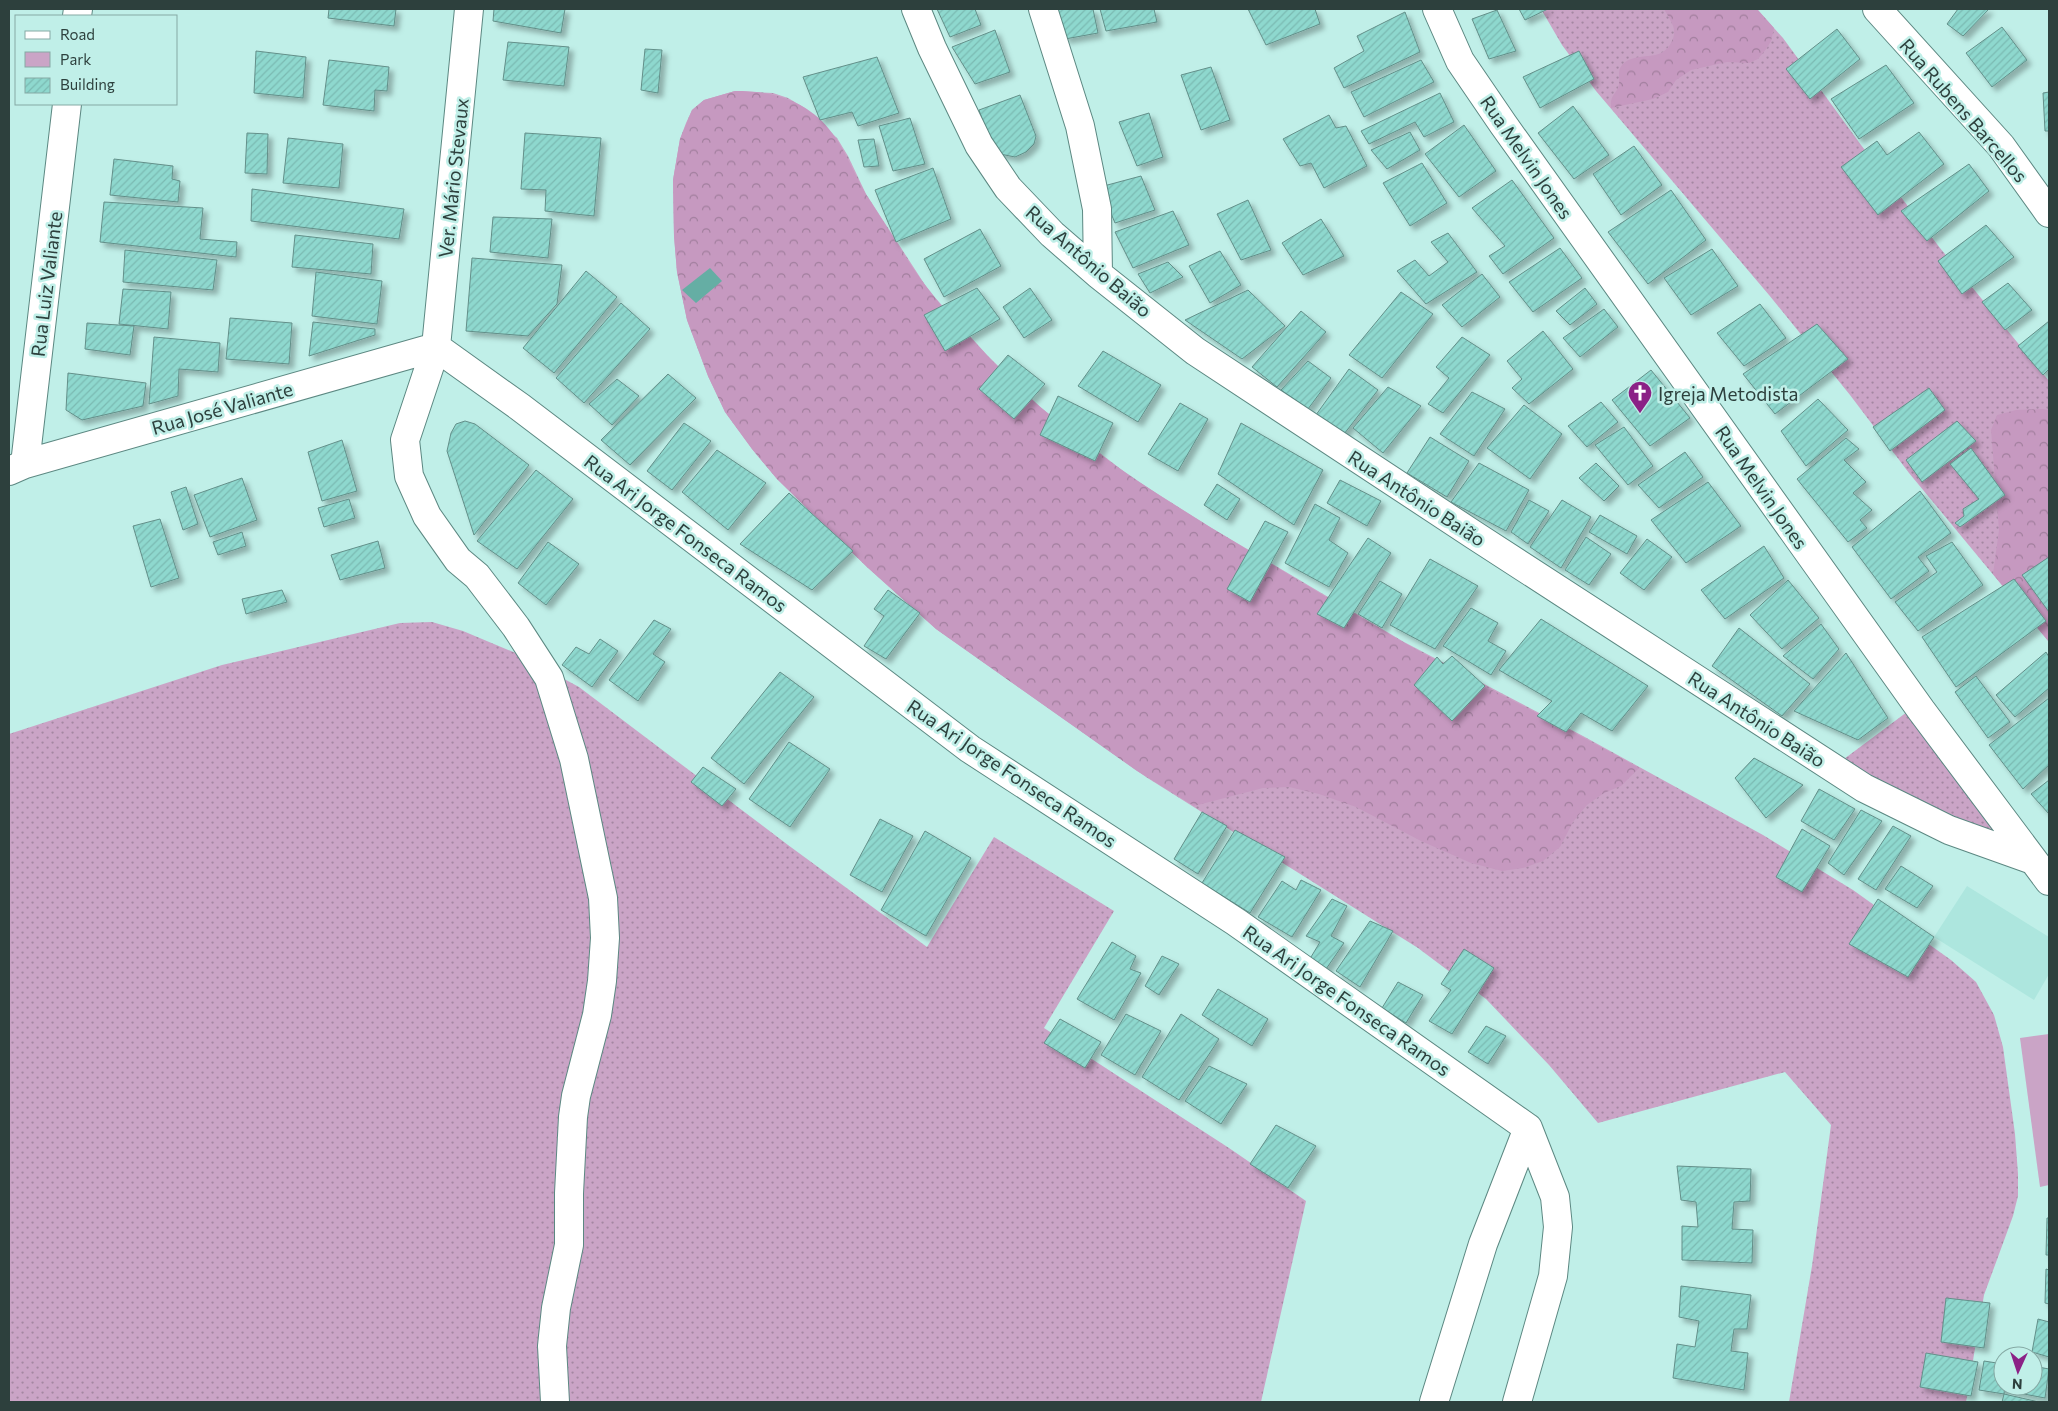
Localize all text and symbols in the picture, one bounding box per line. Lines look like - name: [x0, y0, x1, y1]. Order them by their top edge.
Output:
- legend: [15, 15, 178, 105]
- text: Road: [60, 25, 95, 43]
- street label: Rua Rubens Barcellos: [1895, 33, 2033, 187]
- text: Park: [60, 50, 91, 68]
- text: Building: [60, 75, 115, 93]
- street label: Rua Melvin Jones: [1476, 91, 1578, 223]
- street label: Ver. Mário Stevaux: [433, 97, 473, 259]
- street label: Rua Antônio Baião: [1022, 200, 1156, 322]
- street label: Rua Luiz Valiante: [26, 210, 66, 358]
- street label: Rua José Valiante: [149, 377, 295, 439]
- church icon: Igreja Metodista: [1627, 380, 1653, 414]
- place label: Igreja Metodista: [1658, 382, 1799, 405]
- street label: Rua Melvin Jones: [1711, 421, 1813, 553]
- street label: Rua Antônio Baião: [1344, 445, 1490, 551]
- street label: Rua Ari Jorge Fonseca Ramos: [580, 449, 792, 617]
- street label: Rua Antônio Baião: [1684, 666, 1830, 772]
- street label: Rua Ari Jorge Fonseca Ramos: [903, 694, 1121, 852]
- street label: Rua Ari Jorge Fonseca Ramos: [1239, 920, 1455, 1080]
- north arrow: [1993, 1346, 2043, 1396]
- text: N: [2012, 1376, 2023, 1393]

